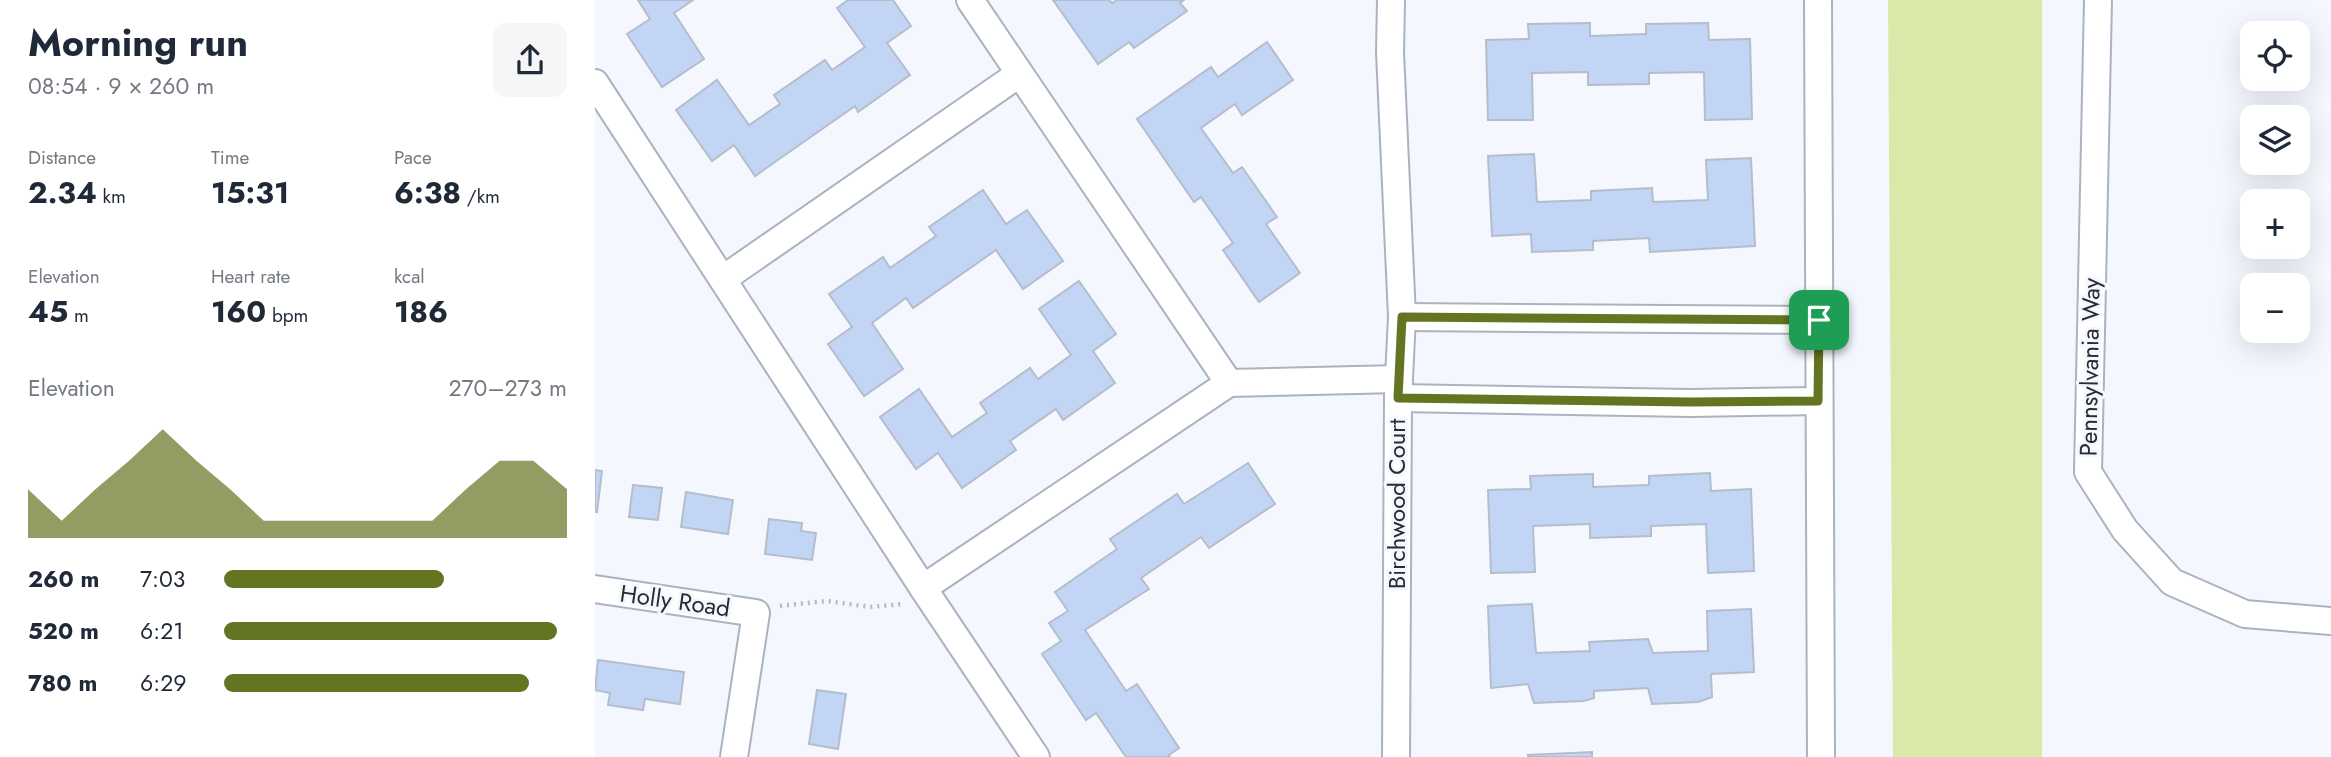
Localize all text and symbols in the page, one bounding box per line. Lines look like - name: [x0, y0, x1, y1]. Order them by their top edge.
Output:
- text: Morning run: [28, 15, 248, 70]
- map controls: [2240, 21, 2310, 343]
- button: locate: [2240, 21, 2310, 91]
- button: share: [493, 23, 567, 97]
- text: 08:54 · 9 × 260 m: [28, 69, 214, 103]
- button: layers: [2240, 105, 2310, 175]
- text: Distance: [28, 144, 96, 171]
- text: Time: [211, 144, 249, 171]
- text: Pace: [394, 144, 432, 171]
- text: 2.34: [28, 171, 97, 214]
- text: 15:31: [211, 171, 289, 214]
- text: 6:38: [394, 171, 461, 214]
- text: km: [97, 183, 126, 210]
- text: /km: [461, 183, 500, 210]
- button: +: [2240, 189, 2310, 259]
- text: Elevation: [28, 263, 100, 290]
- text: Heart rate: [211, 263, 290, 290]
- text: kcal: [394, 263, 425, 290]
- button: −: [2240, 273, 2310, 343]
- street label: Pennsylvania Way: [2070, 277, 2109, 457]
- text: 45: [28, 290, 68, 333]
- text: 160: [211, 290, 266, 333]
- text: 186: [394, 290, 448, 333]
- pin: [1789, 290, 1849, 350]
- icon: arrive: [1800, 301, 1838, 339]
- text: m: [68, 302, 89, 329]
- text: bpm: [266, 302, 308, 329]
- text: Elevation: [28, 371, 115, 405]
- text: 270–273 m: [448, 371, 567, 405]
- street label: Birchwood Court: [1379, 418, 1414, 589]
- text: 260 m: [28, 562, 99, 596]
- text: 7:03: [140, 562, 185, 596]
- street label: Holly Road: [618, 575, 732, 626]
- text: 520 m: [28, 614, 99, 648]
- text: 6:21: [140, 614, 184, 648]
- text: 780 m: [28, 666, 97, 700]
- text: 6:29: [140, 666, 186, 700]

